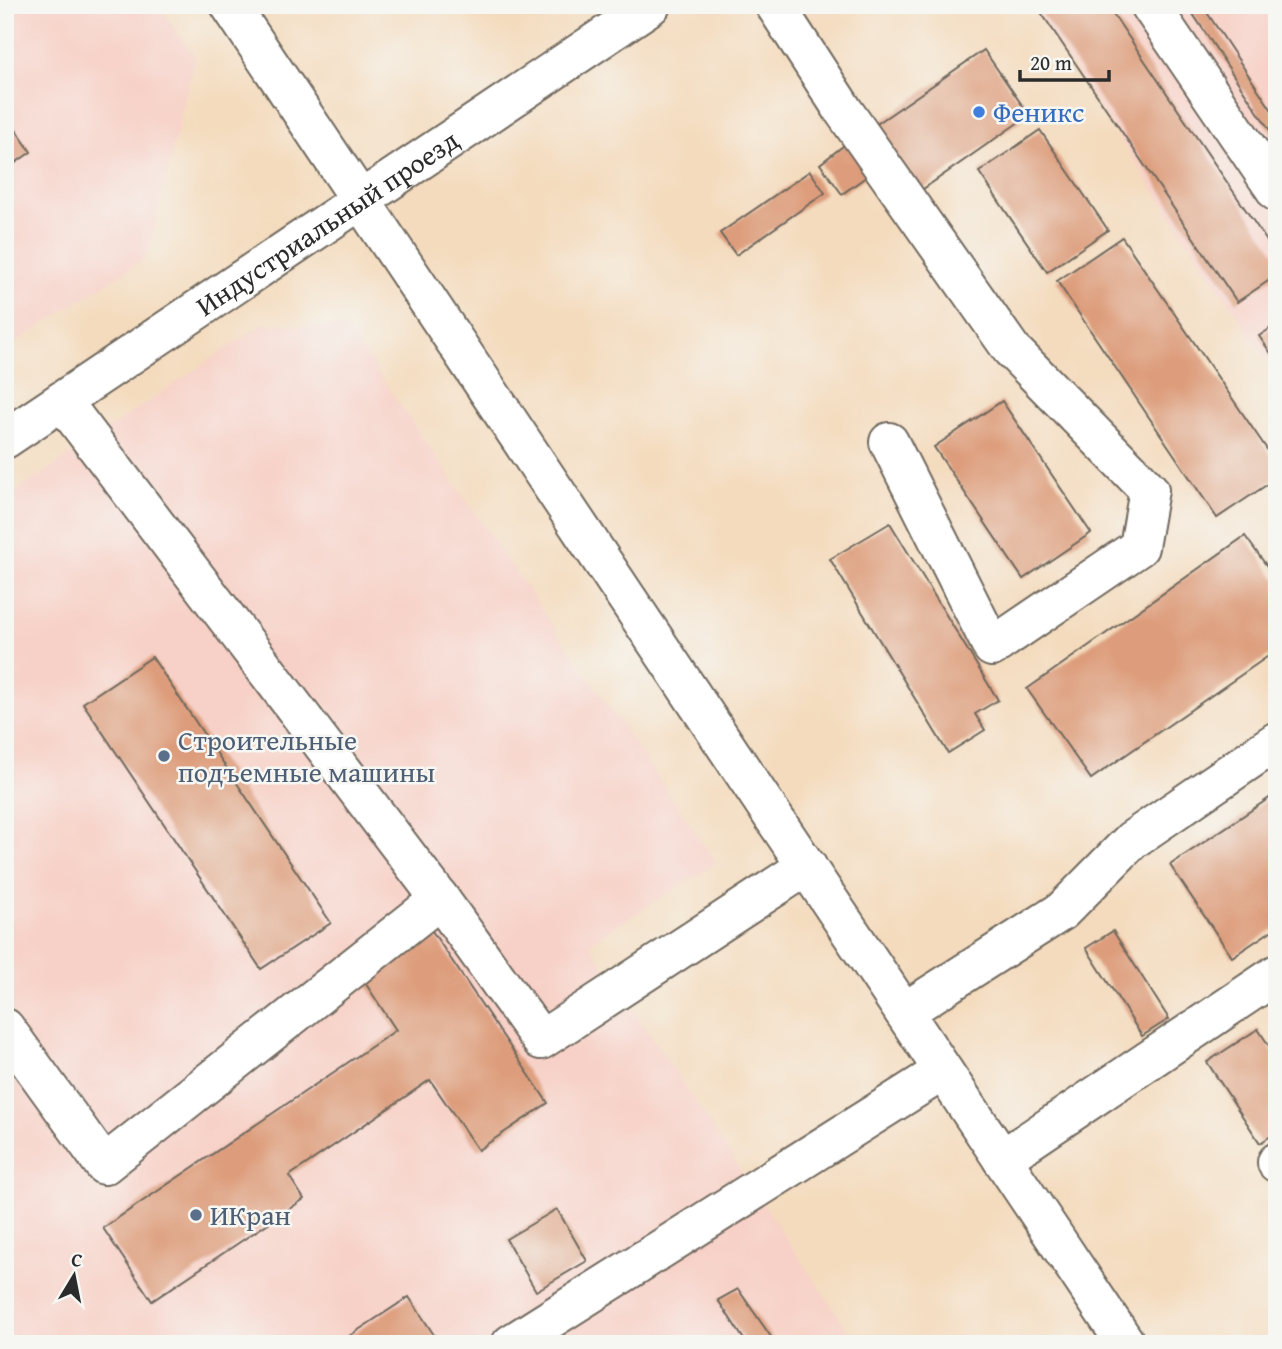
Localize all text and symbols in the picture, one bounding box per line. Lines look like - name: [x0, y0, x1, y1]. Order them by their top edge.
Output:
- scale bar: [1020, 38, 1109, 82]
- text: 20 m: [1030, 47, 1072, 78]
- place label: Феникс: [993, 91, 1084, 132]
- marker: Феникс: [971, 104, 987, 120]
- street label: Индустриальный проезд: [187, 119, 466, 325]
- place label: Строительные подъемные машины: [178, 719, 435, 792]
- marker: Строительные подъемные машины: [156, 748, 172, 764]
- place label: ИКран: [210, 1194, 291, 1235]
- marker: ИКран: [188, 1207, 204, 1223]
- north arrow: [38, 1240, 108, 1310]
- text: С: [69, 1245, 85, 1274]

